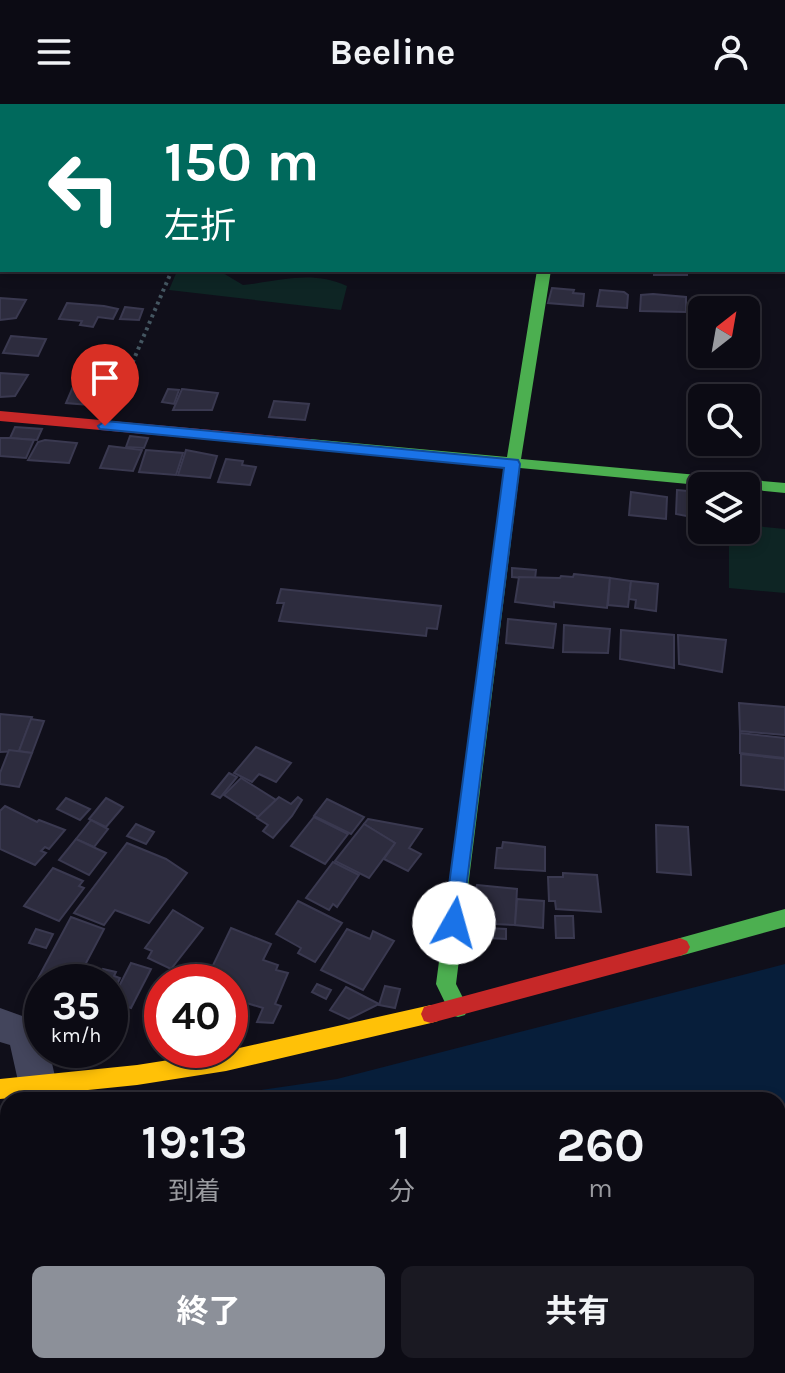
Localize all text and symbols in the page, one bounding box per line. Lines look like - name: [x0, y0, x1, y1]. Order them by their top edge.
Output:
- icon: menu: [32, 30, 76, 74]
- icon: person: [709, 30, 753, 74]
- text: Beeline: [330, 31, 455, 73]
- text: 150 m: [164, 129, 319, 194]
- icon: left: [32, 136, 136, 240]
- text: 左折: [164, 205, 236, 247]
- north arrow: [688, 296, 760, 368]
- map controls: [688, 296, 760, 544]
- pin: [71, 344, 139, 426]
- icon: arrive: [83, 356, 127, 400]
- button: search: [688, 384, 760, 456]
- button: layers: [688, 472, 760, 544]
- position arrow: [412, 881, 496, 965]
- speed limit sign: 40: [144, 964, 248, 1068]
- text: 35: [52, 982, 100, 1029]
- text: km/h: [51, 1024, 101, 1047]
- text: 19:13: [141, 1114, 248, 1170]
- text: 1: [393, 1114, 410, 1170]
- text: 260: [556, 1117, 645, 1173]
- text: m: [588, 1173, 613, 1204]
- text: 到着: [168, 1176, 220, 1207]
- text: 分: [389, 1176, 415, 1207]
- button: 終了: [32, 1266, 385, 1358]
- button: 共有: [401, 1266, 754, 1358]

